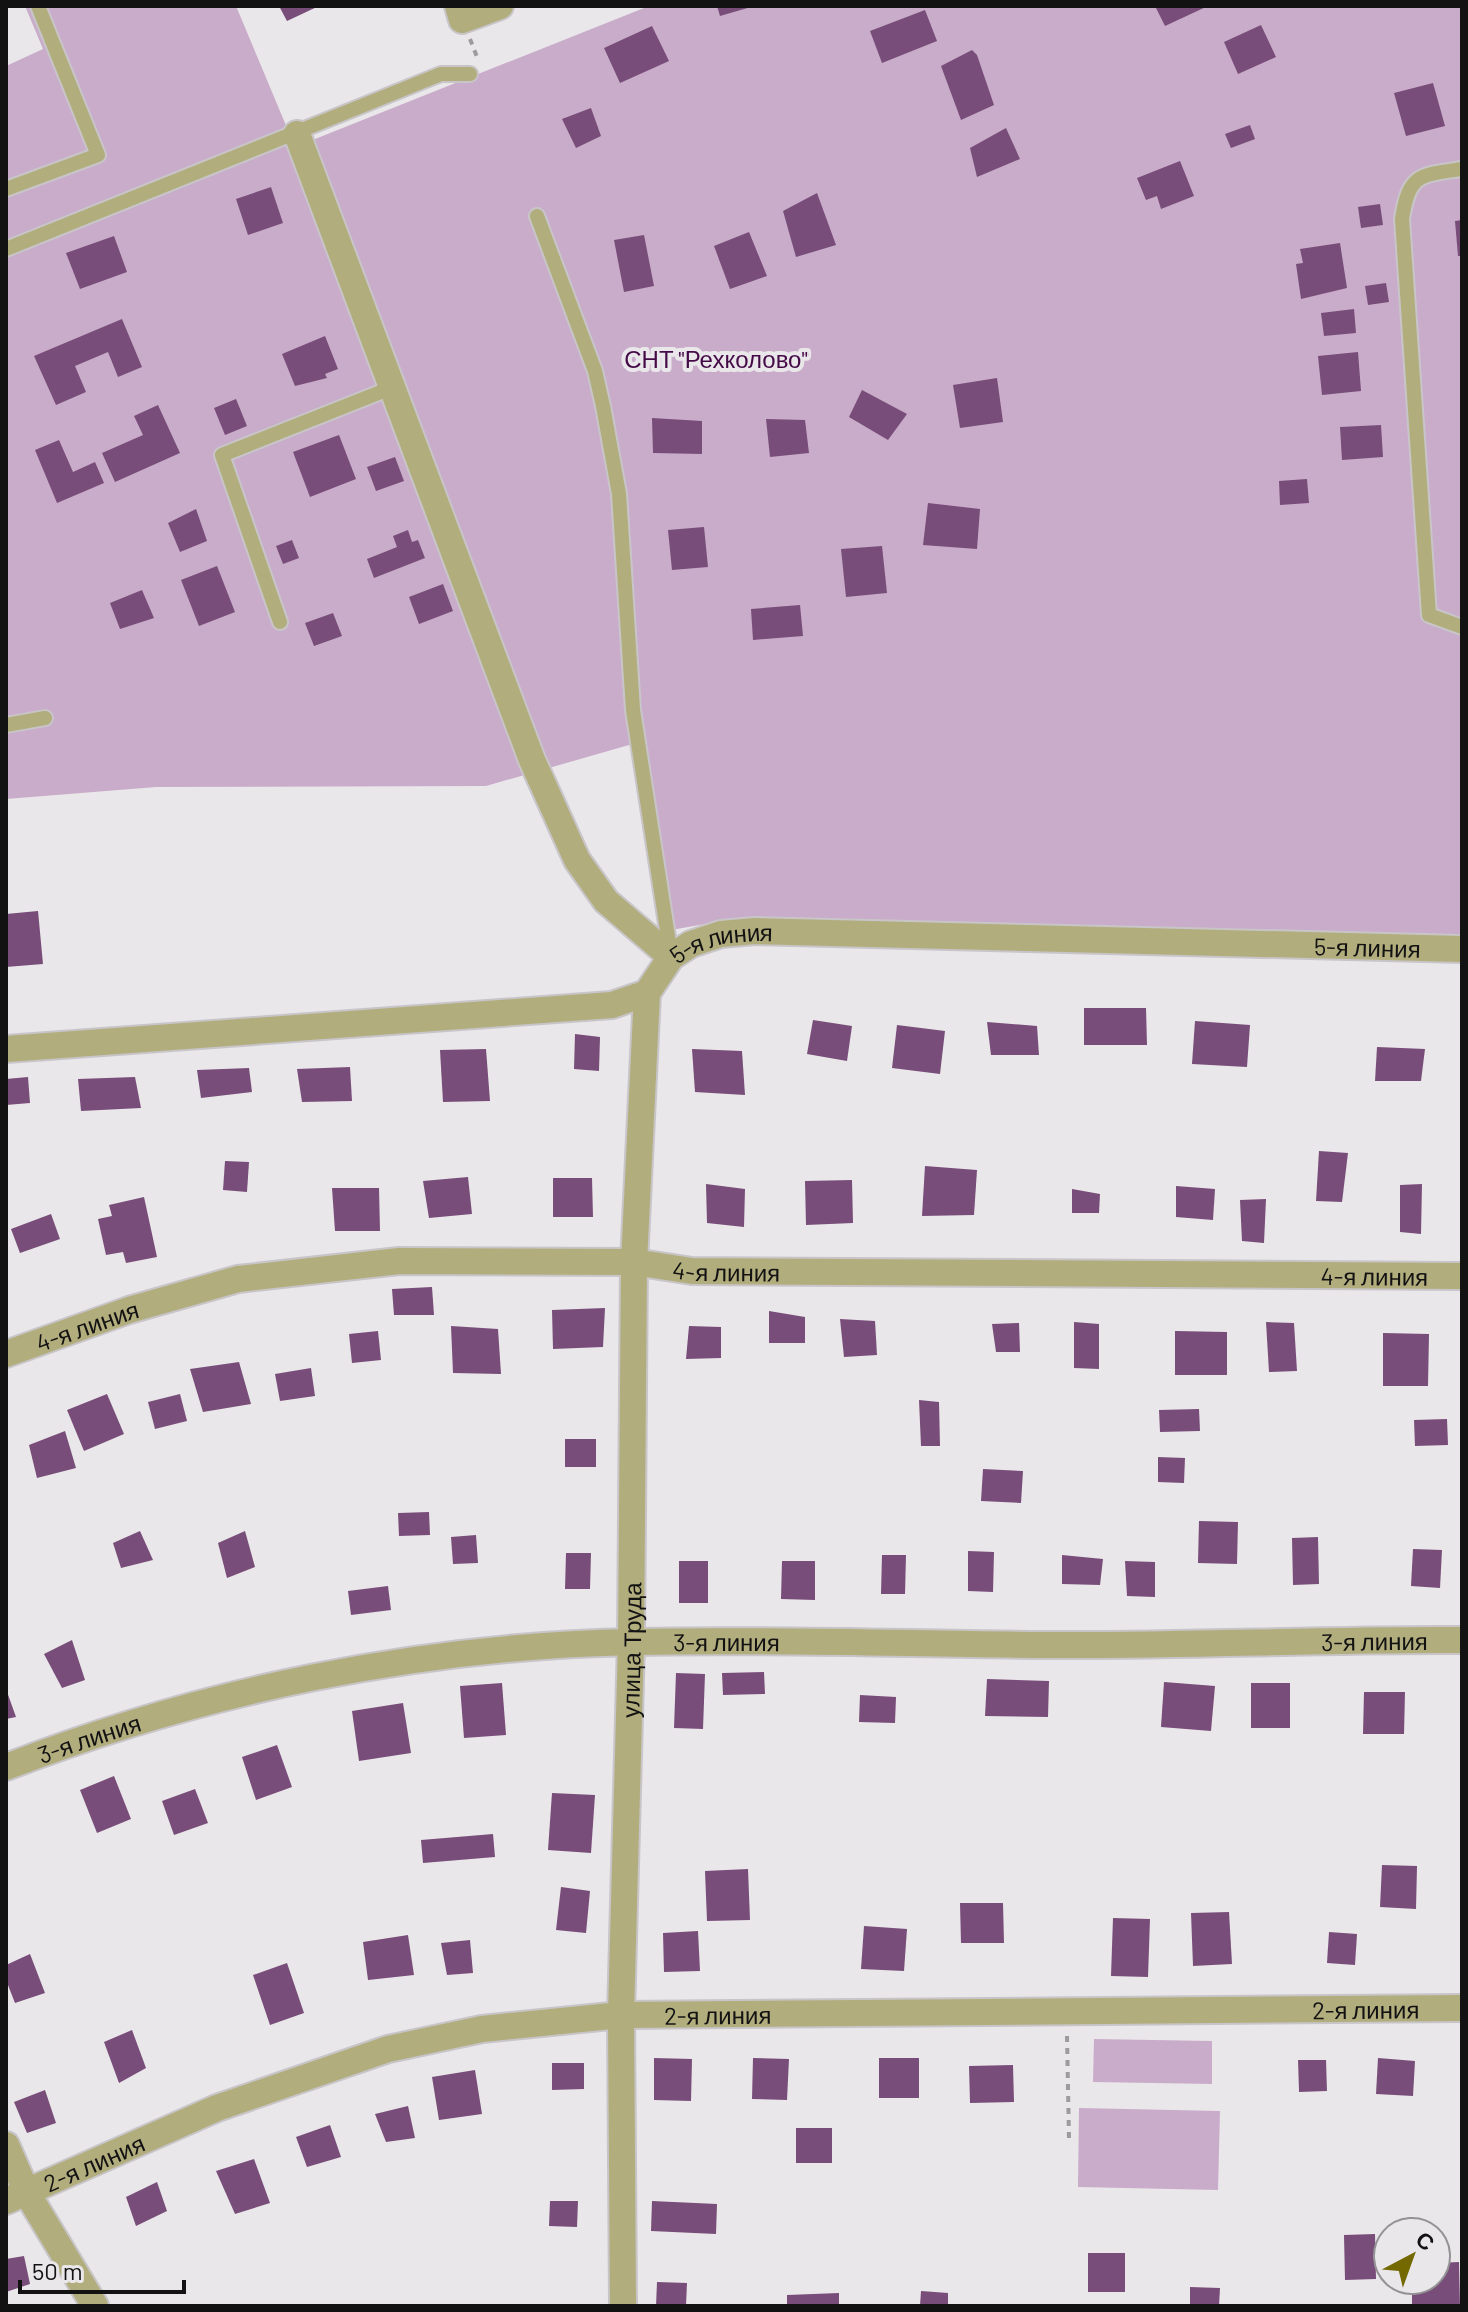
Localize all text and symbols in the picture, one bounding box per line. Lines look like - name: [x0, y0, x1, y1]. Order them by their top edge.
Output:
- park label: СНТ "Рехколово": [624, 344, 808, 373]
- street label: 5-я линия: [664, 916, 773, 969]
- street label: 5-я линия: [1314, 931, 1421, 962]
- street label: 4-я линия: [671, 1254, 780, 1286]
- street label: 4-я линия: [1320, 1261, 1428, 1290]
- street label: 4-я линия: [31, 1294, 142, 1357]
- street label: улица Труда: [614, 1581, 646, 1718]
- street label: 3-я линия: [1321, 1625, 1428, 1656]
- street label: 3-я линия: [673, 1627, 780, 1656]
- street label: 3-я линия: [33, 1707, 144, 1768]
- street label: 2-я линия: [1312, 1994, 1419, 2024]
- street label: 2-я линия: [664, 1999, 771, 2029]
- street label: 2-я линия: [39, 2127, 149, 2197]
- north arrow: [1372, 2216, 1452, 2296]
- text: С: [1411, 2225, 1440, 2255]
- scale bar: [20, 2244, 184, 2294]
- text: 50 m: [32, 2256, 83, 2285]

